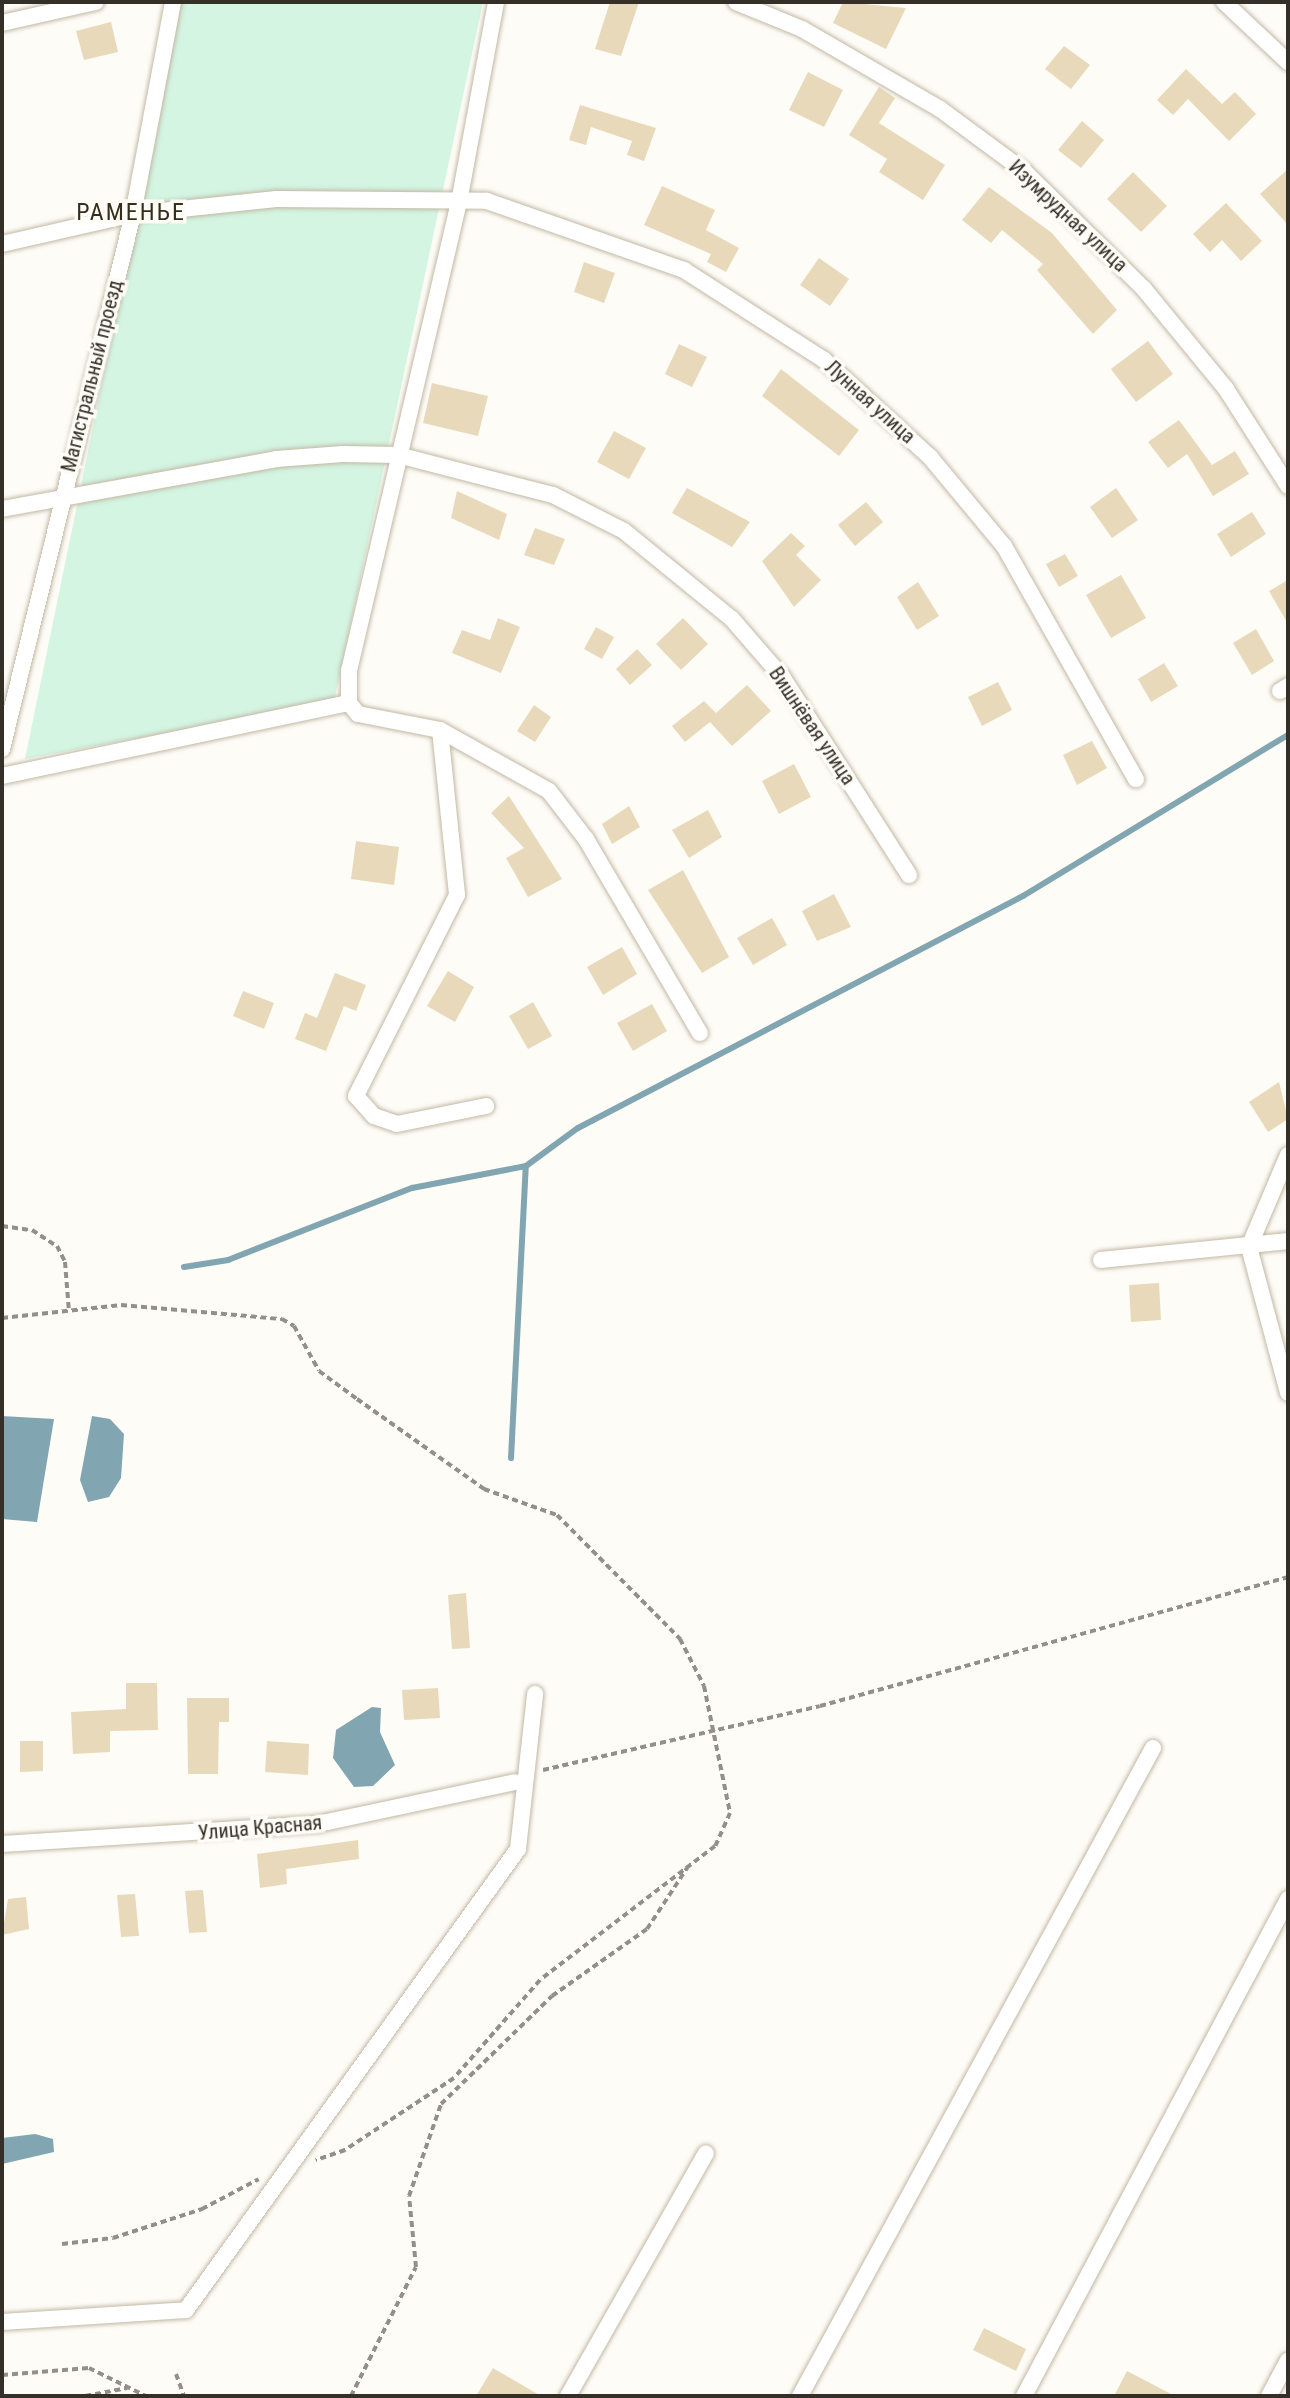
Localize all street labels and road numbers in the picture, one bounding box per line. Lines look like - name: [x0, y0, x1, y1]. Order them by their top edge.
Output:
- street label: Изумрудная улица: [1004, 155, 1132, 277]
- street label: Магистральный проезд: [57, 278, 127, 474]
- street label: Лунная улица: [820, 355, 920, 449]
- street label: Вишнёвая улица: [764, 662, 860, 790]
- street label: Улица Красная: [197, 1811, 323, 1845]

